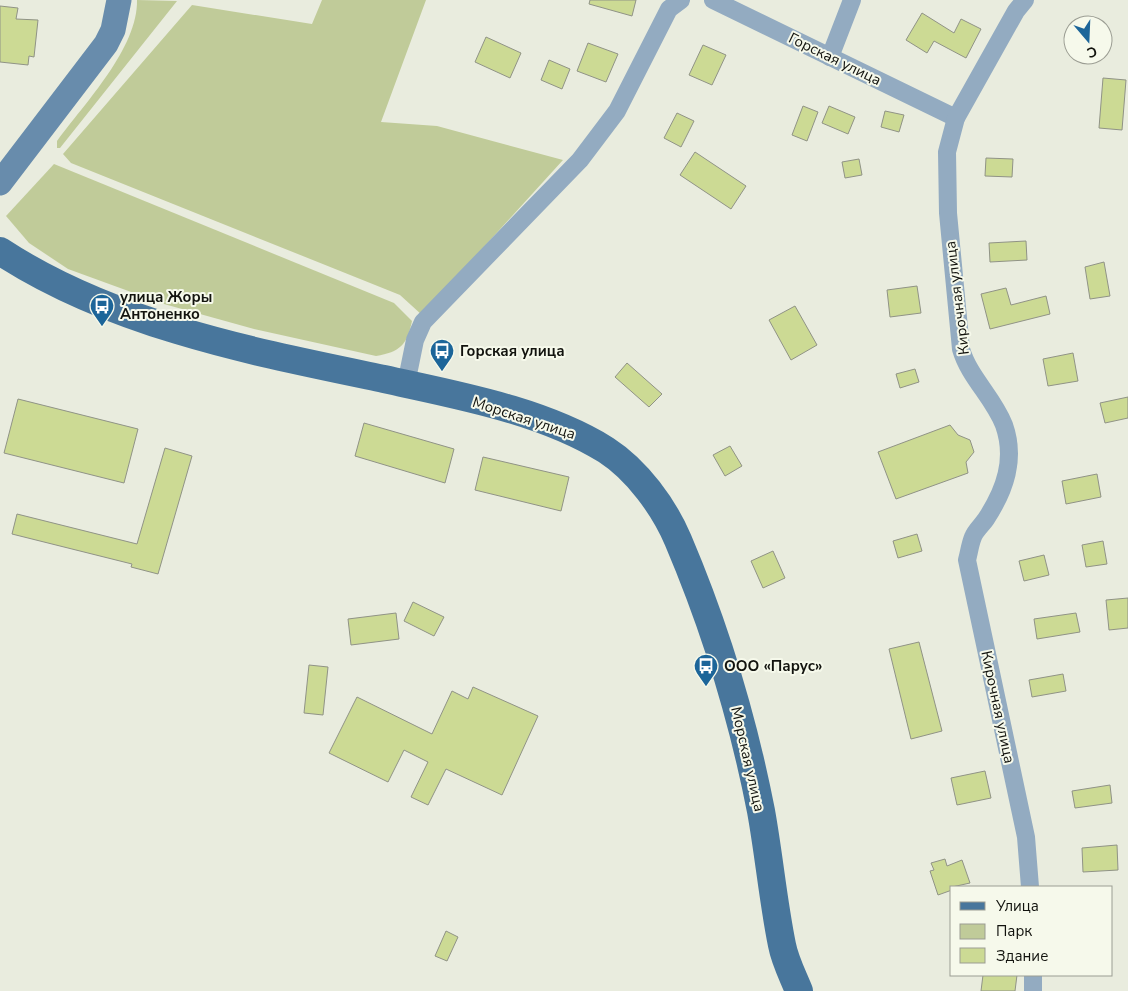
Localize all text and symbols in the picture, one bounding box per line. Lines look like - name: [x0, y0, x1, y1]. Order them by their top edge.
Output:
- north arrow: [1063, 15, 1113, 65]
- street label: Горская улица: [785, 28, 885, 90]
- text: С: [1084, 41, 1100, 63]
- street label: Кирочная улица: [940, 240, 974, 356]
- place label: улица Жоры Антоненко: [120, 287, 212, 324]
- bus stop icon: улица Жоры Антоненко: [89, 293, 115, 327]
- bus stop icon: Горская улица: [429, 338, 455, 372]
- place label: Горская улица: [460, 341, 565, 361]
- street label: Морская улица: [470, 392, 578, 444]
- street label: Кирочная улица: [976, 649, 1020, 765]
- bus stop icon: ООО «Парус»: [693, 653, 719, 687]
- place label: ООО «Парус»: [724, 656, 823, 676]
- street label: Морская улица: [726, 705, 770, 813]
- legend: [950, 886, 1113, 976]
- text: Улица: [995, 896, 1039, 916]
- text: Парк: [996, 921, 1032, 941]
- text: Здание: [996, 946, 1048, 966]

